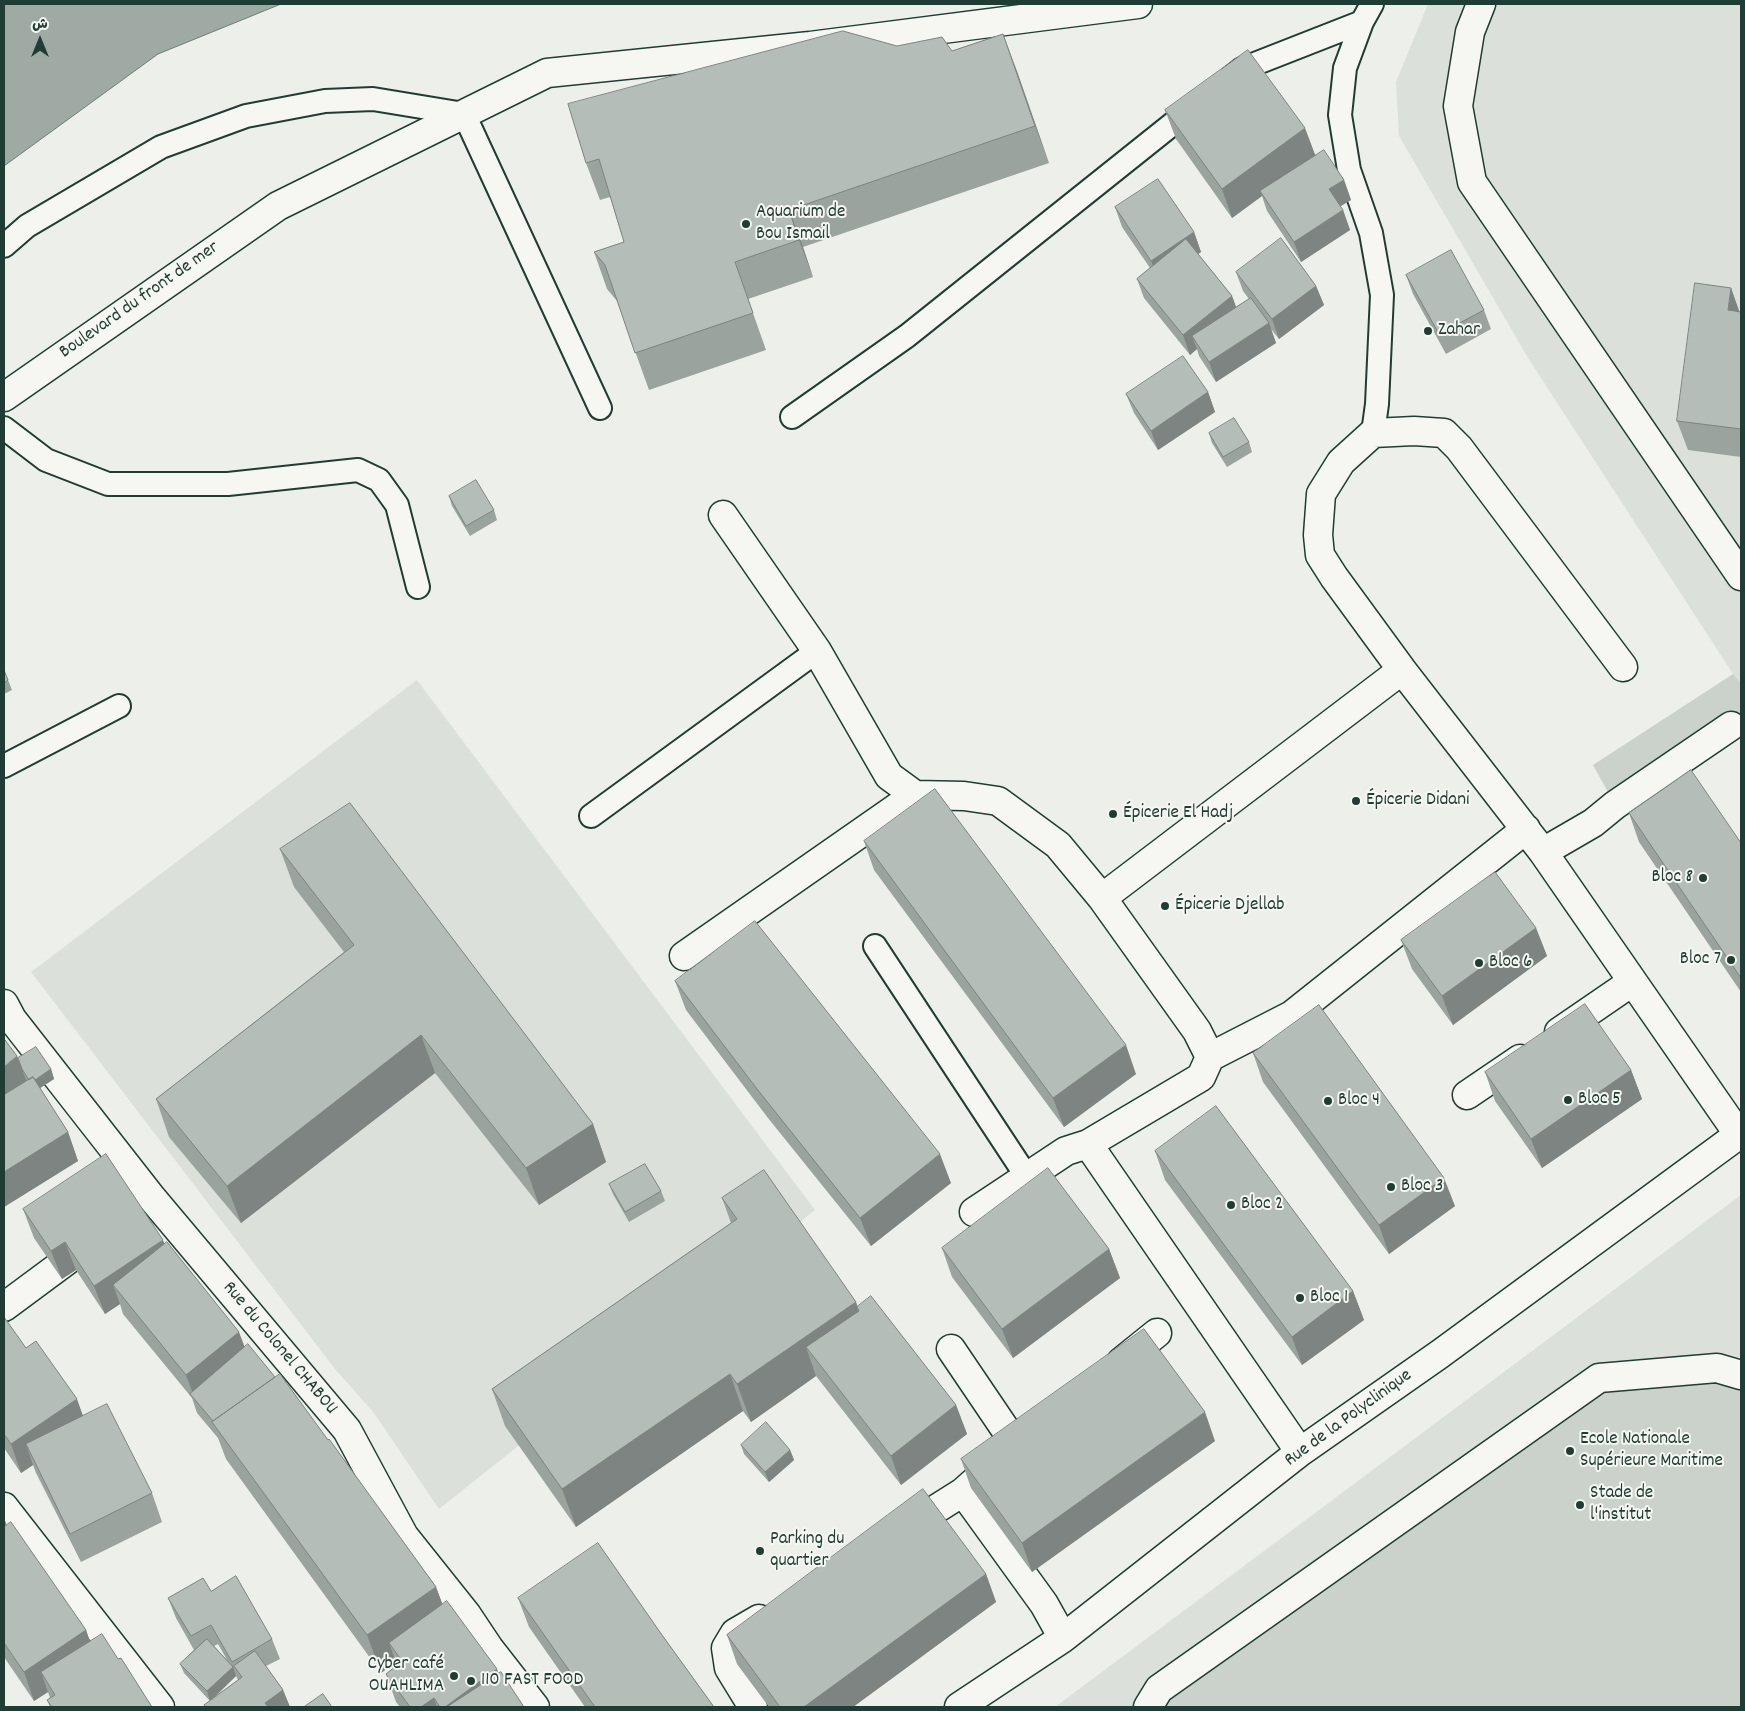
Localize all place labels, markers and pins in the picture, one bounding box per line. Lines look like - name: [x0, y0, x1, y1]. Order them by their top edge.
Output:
- place label: Aquarium de Bou Ismail: [756, 202, 845, 246]
- marker: Aquarium de Bou Ismail: [740, 218, 752, 230]
- place label: Zahar: [1438, 320, 1480, 342]
- marker: Zahar: [1422, 325, 1434, 337]
- place label: Épicerie Didani: [1366, 790, 1469, 812]
- marker: Épicerie Didani: [1350, 795, 1362, 807]
- place label: Épicerie El Hadj: [1123, 803, 1233, 825]
- marker: Épicerie El Hadj: [1107, 808, 1119, 820]
- place label: Bloc 8: [1651, 867, 1693, 889]
- marker: Bloc 8: [1697, 872, 1709, 884]
- place label: Épicerie Djellab: [1175, 895, 1284, 917]
- marker: Épicerie Djellab: [1159, 900, 1171, 912]
- place label: Bloc 7: [1680, 949, 1721, 971]
- place label: Bloc 6: [1489, 952, 1532, 974]
- marker: Bloc 7: [1725, 954, 1737, 966]
- marker: Bloc 6: [1473, 957, 1485, 969]
- place label: Bloc 5: [1578, 1089, 1621, 1111]
- place label: Bloc 4: [1338, 1090, 1380, 1112]
- marker: Bloc 5: [1562, 1094, 1574, 1106]
- marker: Bloc 4: [1322, 1095, 1334, 1107]
- place label: Bloc 3: [1401, 1176, 1443, 1198]
- marker: Bloc 3: [1385, 1181, 1397, 1193]
- place label: Bloc 2: [1241, 1194, 1283, 1216]
- marker: Bloc 2: [1225, 1199, 1237, 1211]
- place label: Bloc 1: [1310, 1287, 1348, 1309]
- marker: Bloc 1: [1294, 1292, 1306, 1304]
- place label: Ecole Nationale Supérieure Maritime: [1580, 1429, 1723, 1473]
- marker: Ecole Nationale Supérieure Maritime: [1564, 1445, 1576, 1457]
- place label: Stade de l'institut: [1590, 1483, 1653, 1527]
- marker: Stade de l'institut: [1574, 1499, 1586, 1511]
- place label: Parking du quartier: [770, 1529, 844, 1573]
- marker: Parking du quartier: [754, 1545, 766, 1557]
- place label: Cyber café OUAHLIMA: [368, 1654, 444, 1698]
- marker: Cyber café OUAHLIMA: [448, 1670, 460, 1682]
- place label: 110 FAST FOOD: [481, 1670, 583, 1692]
- marker: 110 FAST FOOD: [465, 1675, 477, 1687]

